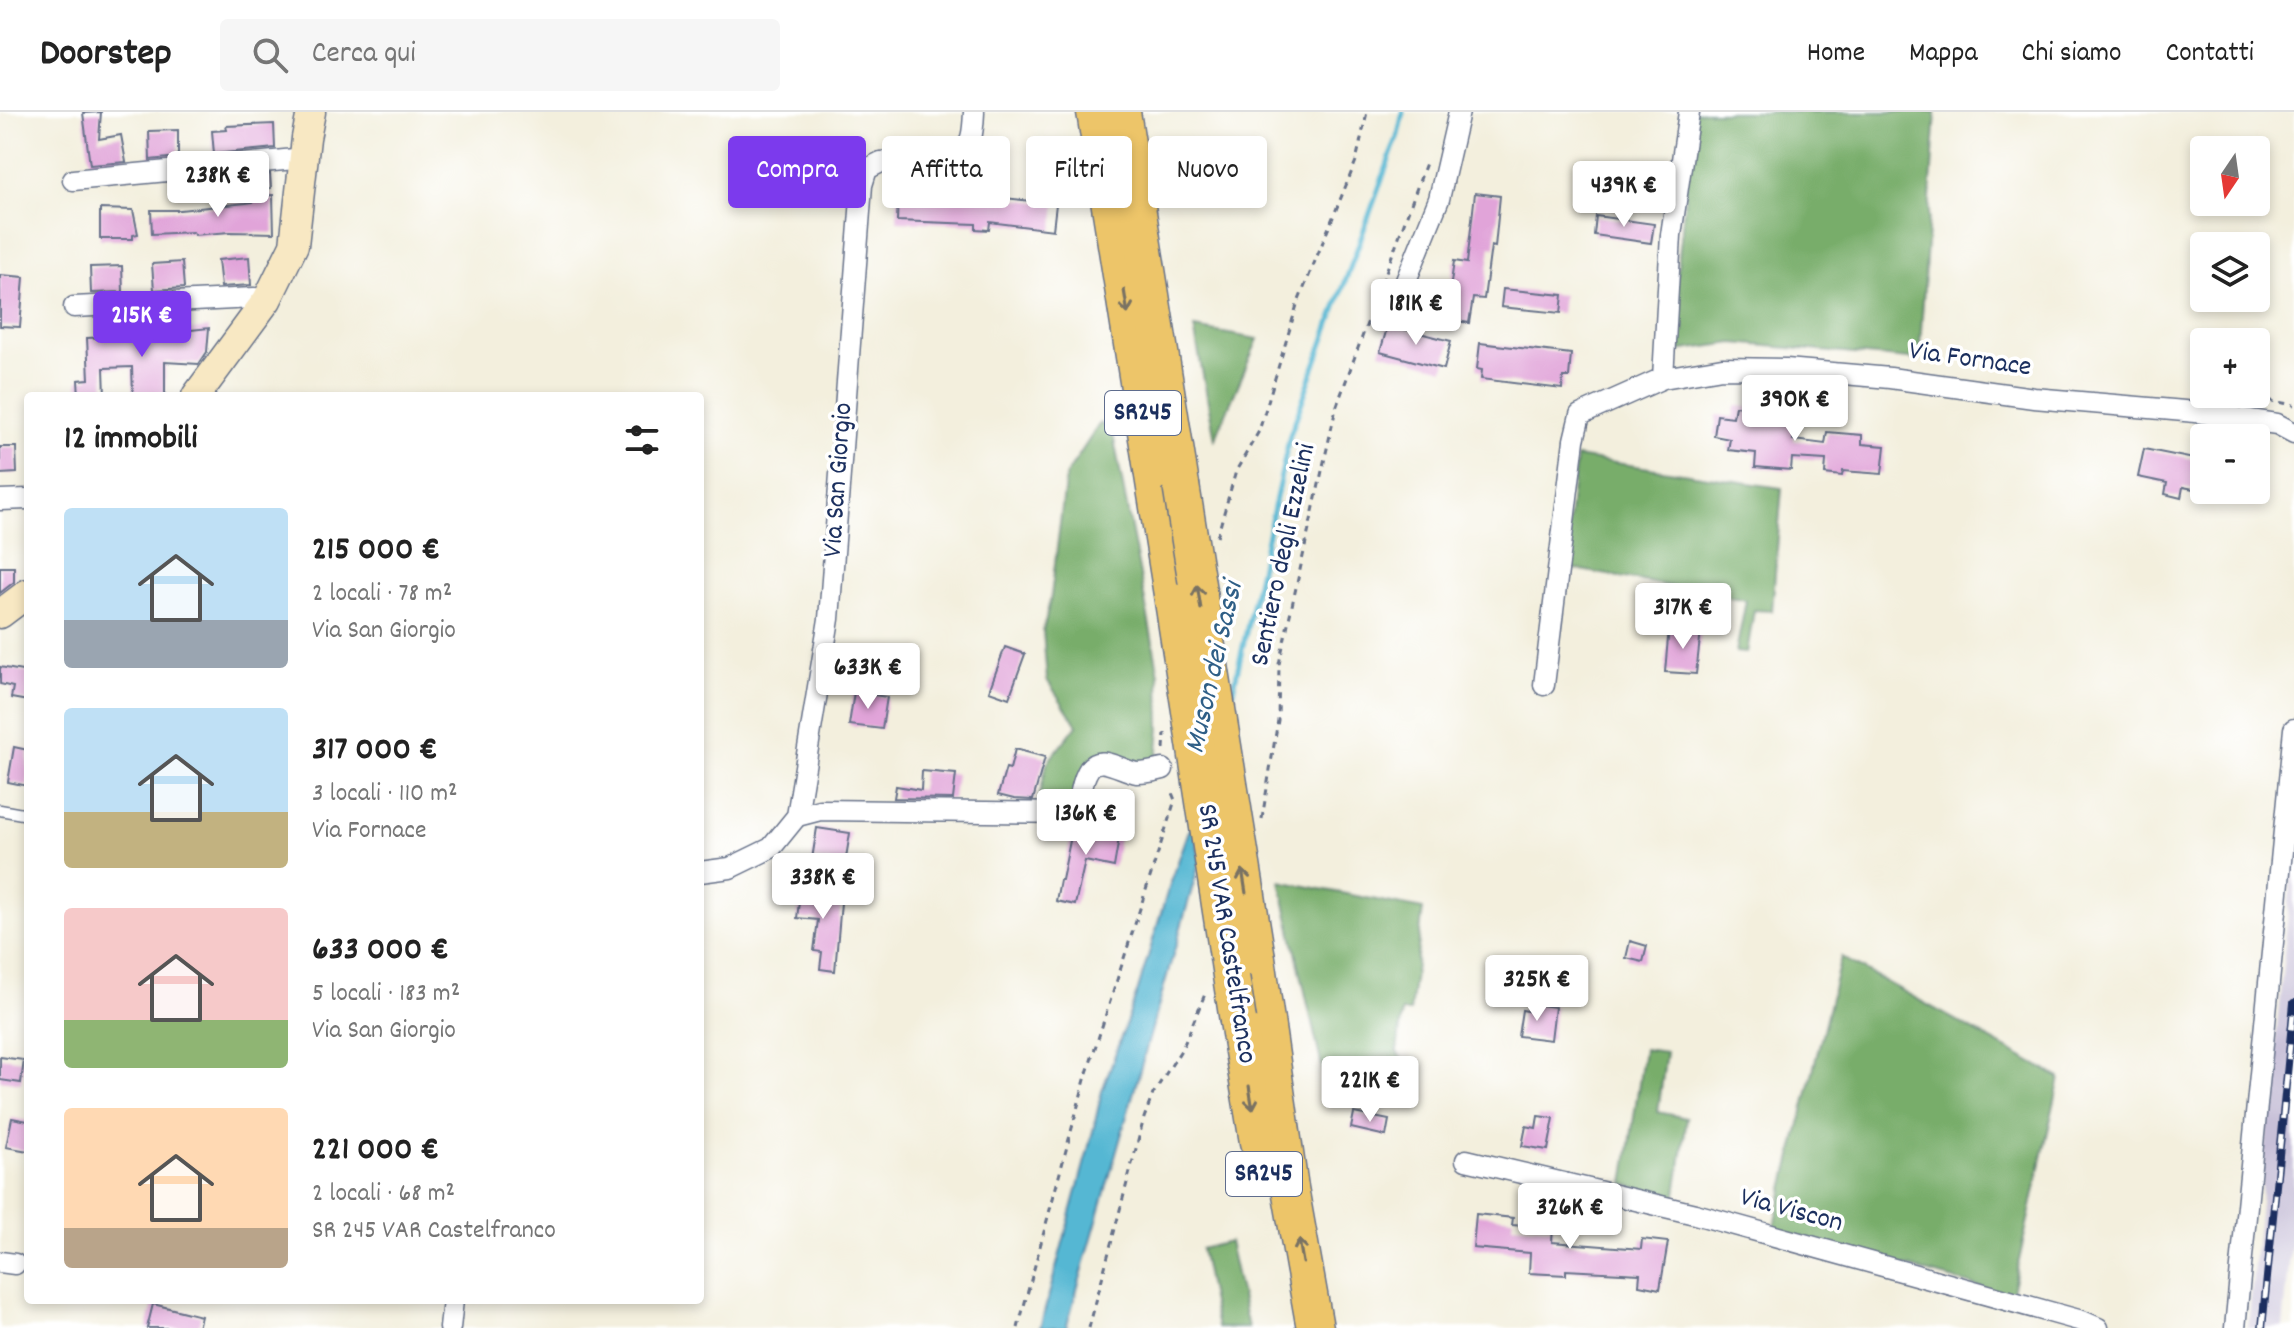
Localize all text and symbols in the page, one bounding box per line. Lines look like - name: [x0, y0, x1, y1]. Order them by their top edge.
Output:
- search box: [220, 19, 780, 91]
- text: Doorstep: [40, 28, 172, 83]
- icon: search: [248, 33, 292, 77]
- text: Cerca qui: [312, 34, 416, 77]
- text: Home: [1807, 35, 1865, 75]
- text: Mappa: [1909, 35, 1978, 75]
- text: Chi siamo: [2022, 35, 2122, 75]
- text: Contatti: [2166, 35, 2254, 75]
- chip: Compra: [728, 136, 866, 208]
- chip: Affitta: [882, 136, 1010, 208]
- chip: Filtri: [1026, 136, 1132, 208]
- chip: Nuovo: [1148, 136, 1267, 208]
- north arrow: [2190, 136, 2270, 216]
- map controls: [2190, 136, 2270, 504]
- pin: 238K €: [153, 151, 283, 219]
- text: 238K €: [185, 158, 251, 195]
- pin: 439K €: [1559, 161, 1689, 229]
- text: 439K €: [1591, 168, 1657, 205]
- button: layers: [2190, 232, 2270, 312]
- pin: 181K €: [1351, 279, 1481, 347]
- text: 181K €: [1389, 286, 1443, 323]
- one-way arrow: [1119, 289, 1134, 315]
- pin: 215K €: [77, 291, 207, 359]
- text: 215K €: [111, 298, 173, 335]
- button: +: [2190, 328, 2270, 408]
- street label: Via Fornace: [1906, 333, 2034, 389]
- pin: 390K €: [1730, 375, 1860, 443]
- text: 390K €: [1760, 382, 1830, 419]
- road number: SR245: [1105, 391, 1181, 435]
- street label: Via San Giorgio: [815, 401, 865, 559]
- text: 12 immobili: [64, 416, 197, 465]
- icon: filters: [620, 418, 664, 462]
- button: −: [2190, 424, 2270, 504]
- street label: Sentiero degli Ezzelini: [1242, 440, 1328, 670]
- text: 215 000 €: [312, 527, 440, 576]
- icon: home: [128, 540, 224, 636]
- water label: Muson dei Sassi: [1175, 574, 1258, 758]
- text: 2 locali · 78 m²: [312, 576, 452, 613]
- pin: 317K €: [1618, 583, 1748, 651]
- one-way arrow: [1190, 585, 1205, 610]
- text: 317K €: [1653, 590, 1713, 627]
- text: Via San Giorgio: [312, 613, 456, 650]
- pin: 633K €: [803, 643, 933, 711]
- text: 633K €: [834, 650, 902, 687]
- text: 317 000 €: [312, 727, 438, 776]
- icon: home: [128, 740, 224, 836]
- text: 3 locali · 110 m²: [312, 776, 458, 813]
- pin: 136K €: [1021, 789, 1151, 857]
- text: 136K €: [1055, 796, 1117, 833]
- street label: SR 245 VAR Castelfranco: [1185, 801, 1265, 1067]
- text: Via Fornace: [312, 813, 426, 850]
- pin: 338K €: [758, 853, 888, 921]
- text: 338K €: [790, 860, 856, 897]
- one-way arrow: [1236, 869, 1251, 894]
- text: 633 000 €: [312, 927, 449, 976]
- icon: home: [128, 940, 224, 1036]
- pin: 325K €: [1472, 955, 1602, 1023]
- text: 325K €: [1503, 962, 1571, 999]
- text: 5 locali · 183 m²: [312, 976, 460, 1013]
- text: Via San Giorgio: [312, 1013, 456, 1050]
- pin: 221K €: [1305, 1056, 1435, 1124]
- text: 221K €: [1340, 1063, 1400, 1100]
- one-way arrow: [1244, 1085, 1259, 1110]
- text: 221 000 €: [312, 1127, 439, 1176]
- icon: home: [128, 1140, 224, 1236]
- road number: SR245: [1226, 1152, 1302, 1196]
- text: 2 locali · 68 m²: [312, 1176, 455, 1213]
- street label: Via Viscon: [1735, 1179, 1847, 1245]
- pin: 326K €: [1505, 1183, 1635, 1251]
- text: 326K €: [1536, 1190, 1604, 1227]
- text: SR 245 VAR Castelfranco: [312, 1213, 556, 1250]
- one-way arrow: [1293, 1239, 1308, 1264]

